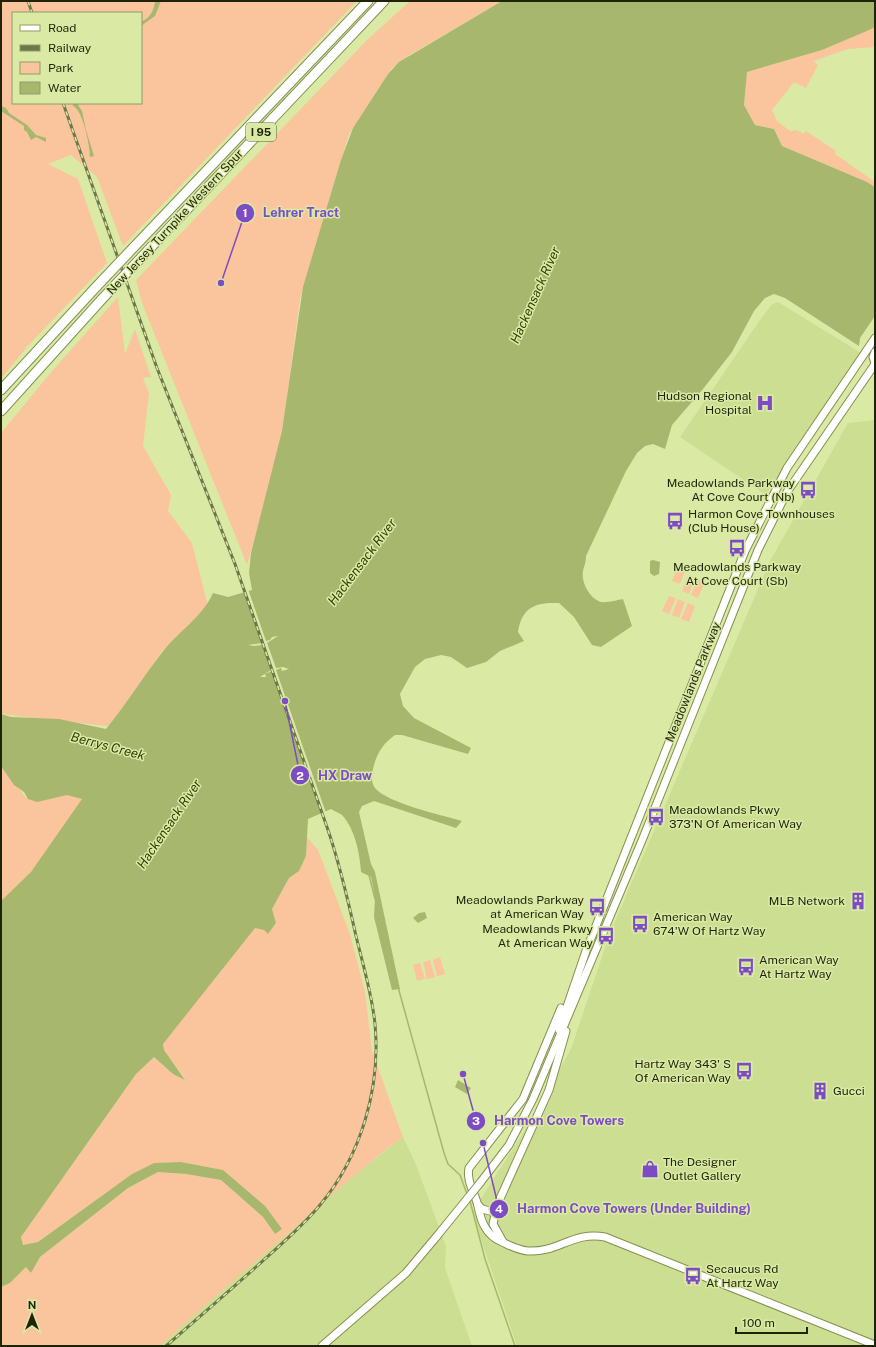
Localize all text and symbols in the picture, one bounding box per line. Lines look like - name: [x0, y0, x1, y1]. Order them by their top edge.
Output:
- legend: [12, 12, 142, 104]
- text: Road: [48, 21, 76, 35]
- text: Railway: [48, 41, 92, 55]
- text: Park: [48, 61, 74, 75]
- text: Water: [48, 81, 82, 95]
- road number: I 95: [246, 123, 276, 141]
- street label: New Jersey Turnpike Western Spur: [104, 146, 246, 298]
- callout: Lehrer Tract: [235, 200, 347, 225]
- text: Lehrer Tract: [263, 205, 339, 220]
- text: 1: [242, 206, 248, 220]
- water label: Hackensack River: [507, 244, 563, 346]
- place label: Hudson Regional Hospital: [657, 389, 752, 417]
- hospital icon: Hudson Regional Hospital: [755, 393, 775, 413]
- place label: Meadowlands Parkway At Cove Court (Nb): [667, 476, 796, 504]
- bus stop icon: Meadowlands Parkway At Cove Court (Nb): [798, 480, 818, 500]
- place label: Harmon Cove Townhouses (Club House): [688, 507, 835, 535]
- bus stop icon: Harmon Cove Townhouses (Club House): [665, 511, 685, 531]
- water label: Hackensack River: [325, 516, 399, 608]
- bus stop icon: Meadowlands Parkway At Cove Court (Sb): [727, 538, 747, 558]
- place label: Meadowlands Parkway At Cove Court (Sb): [673, 560, 802, 588]
- street label: Meadowlands Parkway: [662, 619, 724, 744]
- water label: Berrys Creek: [69, 729, 147, 763]
- callout: HX Draw: [290, 763, 380, 788]
- text: HX Draw: [318, 768, 373, 783]
- text: 2: [296, 769, 304, 783]
- water label: Hackensack River: [134, 777, 204, 871]
- place label: Meadowlands Pkwy 373'N Of American Way: [669, 803, 803, 831]
- bus stop icon: Meadowlands Pkwy 373'N Of American Way: [646, 807, 666, 827]
- building icon: MLB Network: [848, 891, 868, 911]
- place label: Meadowlands Parkway at American Way: [456, 893, 585, 921]
- place label: MLB Network: [769, 894, 845, 908]
- bus stop icon: Meadowlands Parkway at American Way: [587, 897, 607, 917]
- place label: American Way 674'W Of Hartz Way: [653, 910, 766, 938]
- bus stop icon: American Way 674'W Of Hartz Way: [630, 914, 650, 934]
- place label: Meadowlands Pkwy At American Way: [482, 922, 594, 950]
- bus stop icon: Meadowlands Pkwy At American Way: [596, 926, 616, 946]
- place label: American Way At Hartz Way: [759, 953, 839, 981]
- bus stop icon: American Way At Hartz Way: [736, 957, 756, 977]
- place label: Hartz Way 343' S Of American Way: [634, 1057, 732, 1085]
- bus stop icon: Hartz Way 343' S Of American Way: [734, 1061, 754, 1081]
- building icon: Gucci: [810, 1081, 830, 1101]
- place label: Gucci: [833, 1084, 865, 1098]
- callout: Harmon Cove Towers: [466, 1108, 632, 1133]
- text: Harmon Cove Towers: [494, 1113, 624, 1128]
- text: 3: [472, 1114, 480, 1128]
- place label: The Designer Outlet Gallery: [663, 1155, 742, 1183]
- shop icon: The Designer Outlet Gallery: [640, 1159, 660, 1179]
- callout: Harmon Cove Towers (Under Building): [489, 1196, 759, 1221]
- text: Harmon Cove Towers (Under Building): [517, 1201, 751, 1216]
- text: 4: [495, 1202, 503, 1216]
- place label: Secaucus Rd At Hartz Way: [706, 1262, 779, 1290]
- bus stop icon: Secaucus Rd At Hartz Way: [683, 1266, 703, 1286]
- north arrow: [12, 1295, 52, 1335]
- text: N: [28, 1299, 36, 1311]
- scale bar: [736, 1309, 807, 1335]
- text: 100 m: [742, 1316, 775, 1330]

